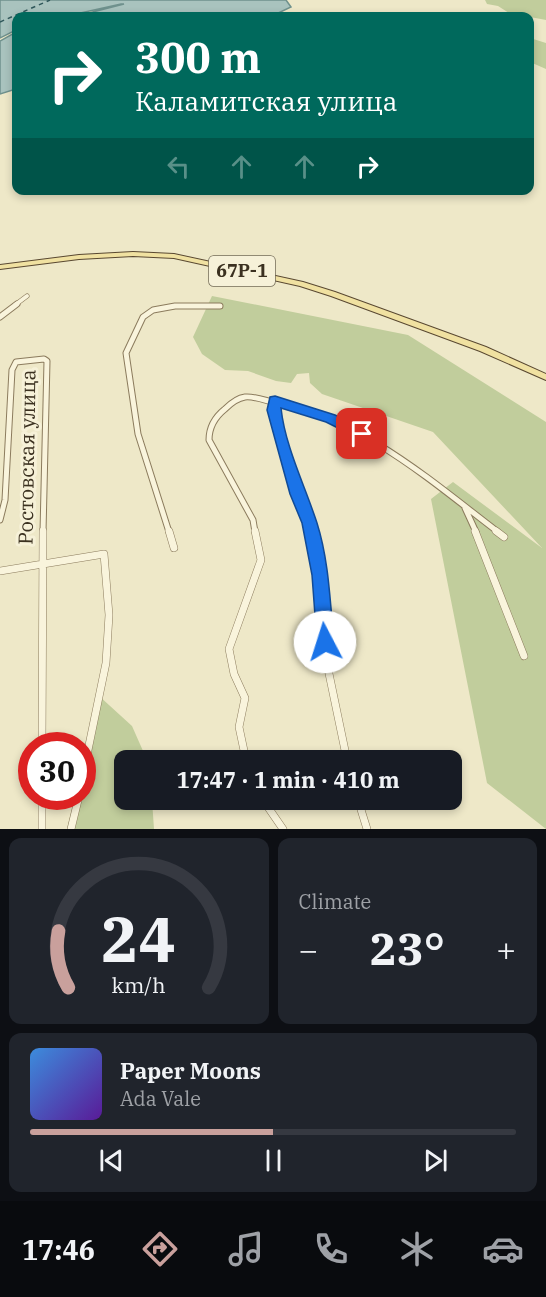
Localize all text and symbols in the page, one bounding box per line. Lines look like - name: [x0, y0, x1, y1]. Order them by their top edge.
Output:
- text: 300 m: [135, 30, 261, 85]
- icon: right: [36, 36, 114, 114]
- text: Каламитская улица: [135, 83, 398, 118]
- icon: left: [162, 150, 195, 183]
- icon: ahead: [225, 150, 258, 183]
- icon: ahead: [288, 150, 321, 183]
- icon: right: [351, 150, 384, 183]
- road number: 67Р-1: [209, 256, 275, 286]
- street label: Ростовская улица: [11, 369, 42, 545]
- pin: [336, 408, 387, 459]
- icon: arrive: [345, 417, 378, 450]
- position arrow: [293, 610, 357, 674]
- speed limit sign: 30: [18, 732, 96, 810]
- text: 17:47 · 1 min · 410 m: [176, 765, 400, 794]
- text: Climate: [299, 888, 371, 915]
- text: 24: [101, 898, 176, 979]
- text: 23°: [370, 919, 445, 977]
- text: −: [299, 928, 318, 971]
- text: +: [496, 928, 516, 971]
- text: km/h: [112, 971, 166, 999]
- text: Paper Moons: [120, 1056, 261, 1085]
- text: Ada Vale: [120, 1085, 201, 1112]
- icon: previous: [95, 1144, 128, 1177]
- icon: pause: [257, 1144, 290, 1177]
- icon: next: [419, 1144, 452, 1177]
- icon: directions: [139, 1228, 181, 1270]
- icon: music: [225, 1228, 267, 1270]
- icon: phone: [310, 1228, 352, 1270]
- icon: climate: [396, 1228, 438, 1270]
- icon: car: [482, 1228, 524, 1270]
- text: 17:46: [22, 1232, 95, 1267]

